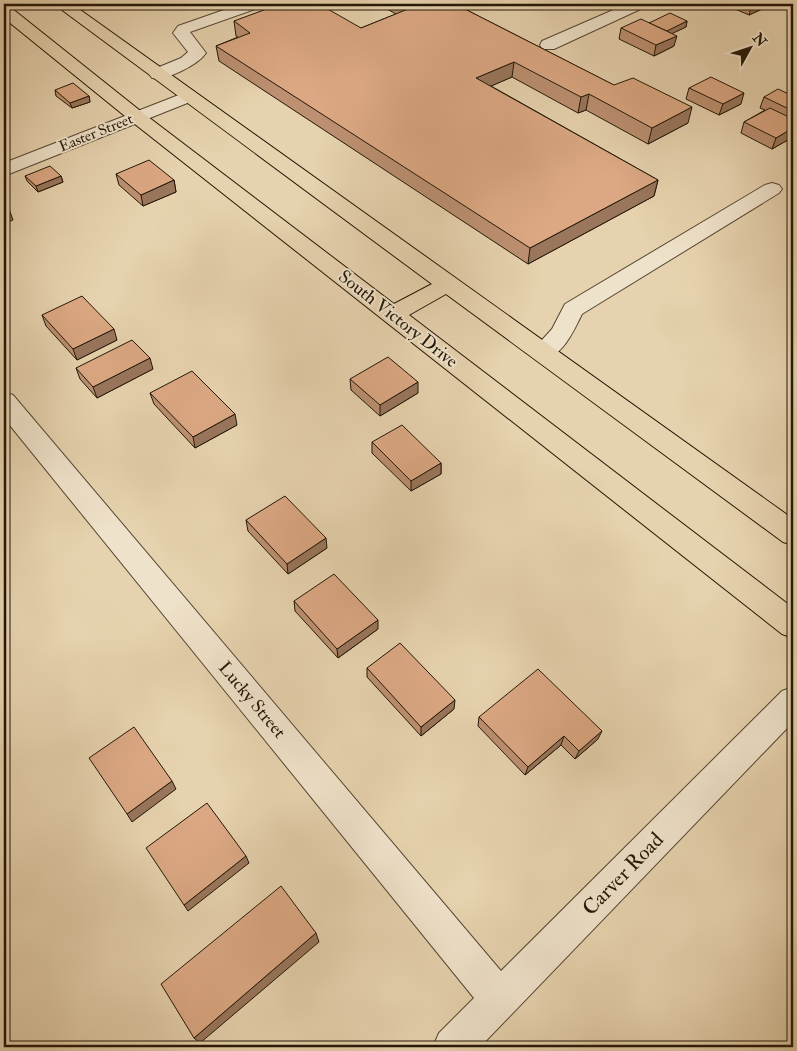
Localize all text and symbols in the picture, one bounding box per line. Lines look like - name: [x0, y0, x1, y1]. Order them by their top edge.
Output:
- north arrow: [724, 22, 774, 72]
- text: N: [748, 29, 770, 51]
- street label: Easter Street: [56, 110, 136, 156]
- street label: South Victory Drive: [334, 265, 463, 373]
- street label: Lucky Street: [213, 657, 291, 743]
- street label: Carver Road: [577, 826, 670, 921]

